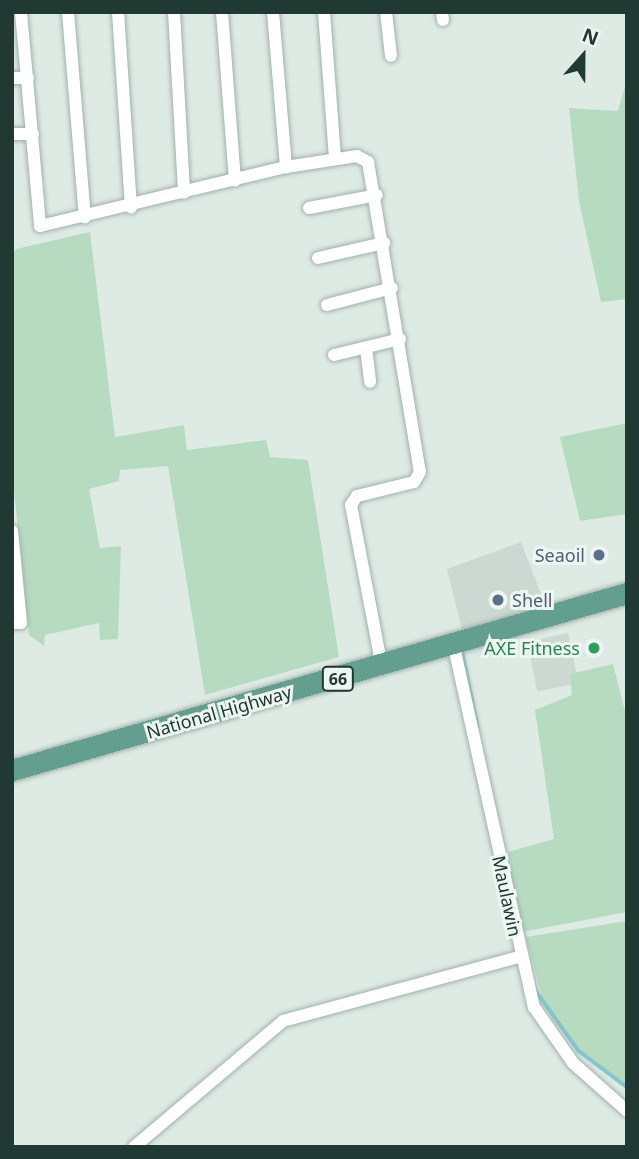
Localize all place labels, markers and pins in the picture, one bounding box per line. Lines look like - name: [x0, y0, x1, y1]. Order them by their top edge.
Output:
- place label: Seaoil: [535, 544, 585, 566]
- marker: Seaoil: [591, 547, 607, 563]
- place label: Shell: [512, 589, 552, 611]
- marker: Shell: [490, 592, 506, 608]
- place label: AXE Fitness: [484, 637, 580, 659]
- marker: AXE Fitness: [586, 640, 602, 656]

